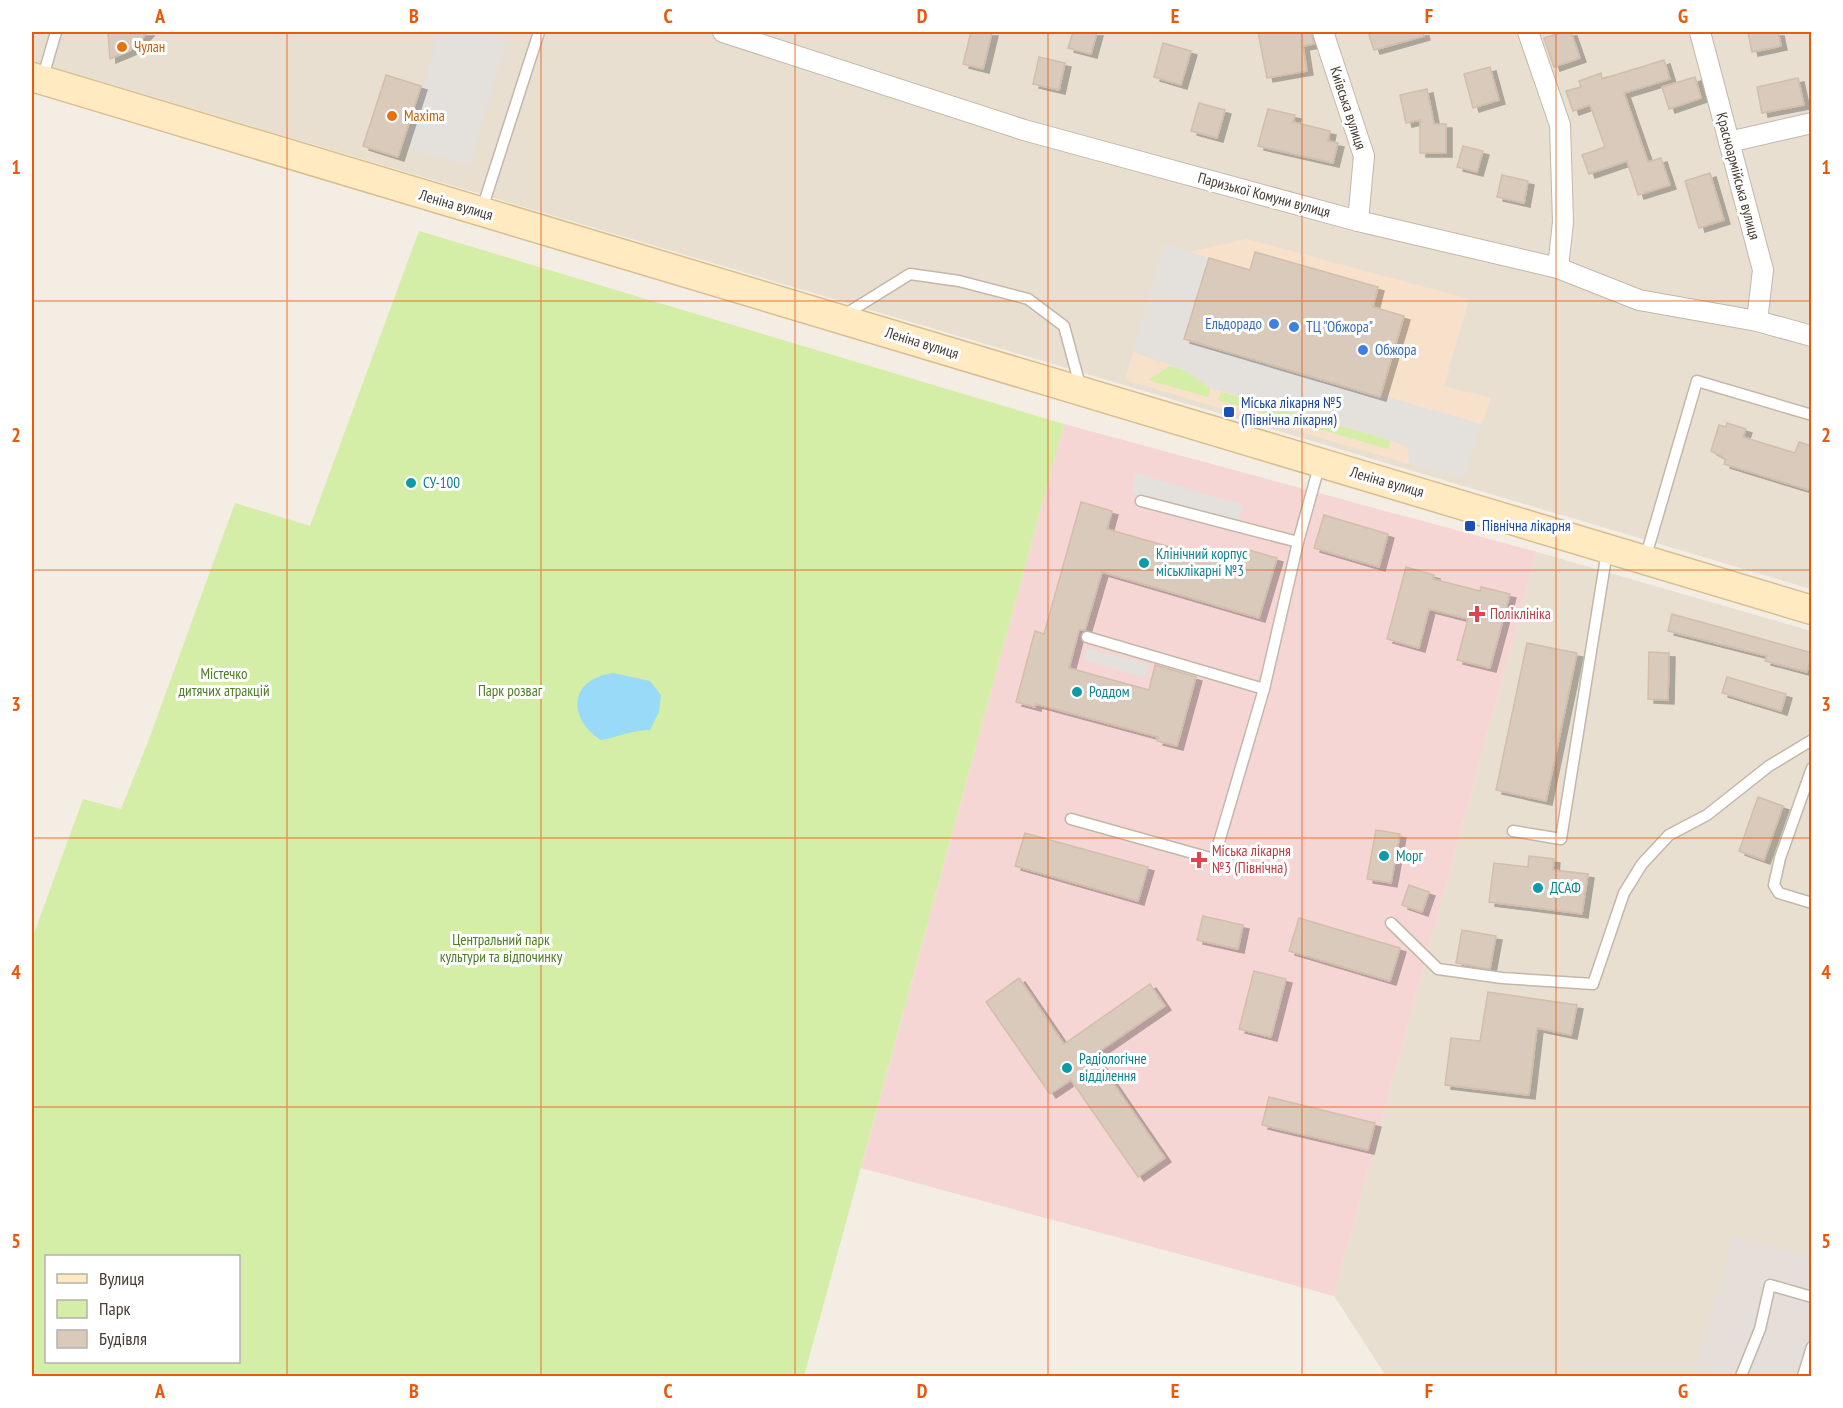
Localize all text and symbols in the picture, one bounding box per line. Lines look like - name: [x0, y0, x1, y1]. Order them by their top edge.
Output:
- text: A: [154, 3, 166, 29]
- text: B: [409, 3, 419, 29]
- text: C: [663, 3, 673, 29]
- text: D: [917, 3, 928, 29]
- text: E: [1171, 3, 1179, 29]
- text: F: [1425, 3, 1433, 29]
- text: G: [1678, 3, 1688, 29]
- place label: Чулан: [134, 37, 165, 56]
- marker: Чулан: [115, 40, 129, 54]
- street label: Київська вулиця: [1326, 64, 1371, 152]
- place label: Maxima: [404, 106, 445, 125]
- marker: Maxima: [385, 109, 399, 123]
- street label: Красноармійська вулиця: [1712, 110, 1765, 242]
- text: 1: [11, 154, 21, 180]
- text: 1: [1821, 154, 1831, 180]
- street label: Паризької Комуни вулиця: [1196, 168, 1333, 221]
- street label: Леніна вулиця: [416, 185, 495, 224]
- place label: Ельдорадо: [1205, 314, 1262, 333]
- marker: Ельдорадо: [1267, 317, 1281, 331]
- place label: ТЦ "Обжора": [1306, 317, 1373, 336]
- marker: ТЦ "Обжора": [1287, 320, 1301, 334]
- street label: Леніна вулиця: [882, 322, 961, 363]
- place label: Обжора: [1375, 340, 1417, 359]
- marker: Обжора: [1356, 343, 1370, 357]
- place label: Міська лікарня №5 (Північна лікарня): [1241, 393, 1342, 429]
- marker: Міська лікарня №5 (Північна лікарня): [1222, 405, 1236, 419]
- text: 2: [11, 422, 21, 448]
- text: 2: [1821, 422, 1831, 448]
- street label: Леніна вулиця: [1347, 462, 1426, 501]
- place label: СУ-100: [423, 473, 460, 492]
- marker: СУ-100: [404, 476, 418, 490]
- place label: Північна лікарня: [1482, 516, 1571, 535]
- marker: Північна лікарня: [1463, 519, 1477, 533]
- place label: Клінічний корпус міськлікарні №3: [1156, 544, 1248, 580]
- marker: Клінічний корпус міськлікарні №3: [1137, 556, 1151, 570]
- place label: Поліклініка: [1490, 604, 1551, 623]
- marker: Поліклініка: [1468, 605, 1486, 623]
- park label: Містечко дитячих атракцій: [179, 664, 269, 700]
- park label: Парк розваг: [478, 681, 543, 700]
- place label: Роддом: [1089, 682, 1130, 701]
- marker: Роддом: [1070, 685, 1084, 699]
- text: 3: [11, 691, 21, 717]
- text: 3: [1821, 691, 1831, 717]
- place label: Міська лікарня №3 (Північна): [1212, 841, 1291, 877]
- place label: Морг: [1396, 846, 1424, 865]
- marker: Морг: [1377, 849, 1391, 863]
- marker: Міська лікарня №3 (Північна): [1190, 851, 1208, 869]
- place label: ДСАФ: [1550, 878, 1581, 897]
- marker: ДСАФ: [1531, 881, 1545, 895]
- park label: Центральний парк культури та відпочинку: [440, 930, 563, 966]
- text: 4: [11, 959, 21, 985]
- text: 4: [1821, 959, 1831, 985]
- place label: Радіологічне відділення: [1079, 1049, 1147, 1085]
- marker: Радіологічне відділення: [1060, 1061, 1074, 1075]
- text: 5: [11, 1228, 21, 1254]
- text: 5: [1821, 1228, 1831, 1254]
- legend: [45, 1255, 240, 1363]
- text: Вулиця: [99, 1267, 144, 1290]
- text: Парк: [99, 1297, 130, 1320]
- text: Будівля: [99, 1327, 147, 1350]
- text: A: [154, 1378, 166, 1404]
- text: B: [409, 1378, 419, 1404]
- text: C: [663, 1378, 673, 1404]
- text: D: [917, 1378, 928, 1404]
- text: E: [1171, 1378, 1179, 1404]
- text: F: [1425, 1378, 1433, 1404]
- text: G: [1678, 1378, 1688, 1404]

